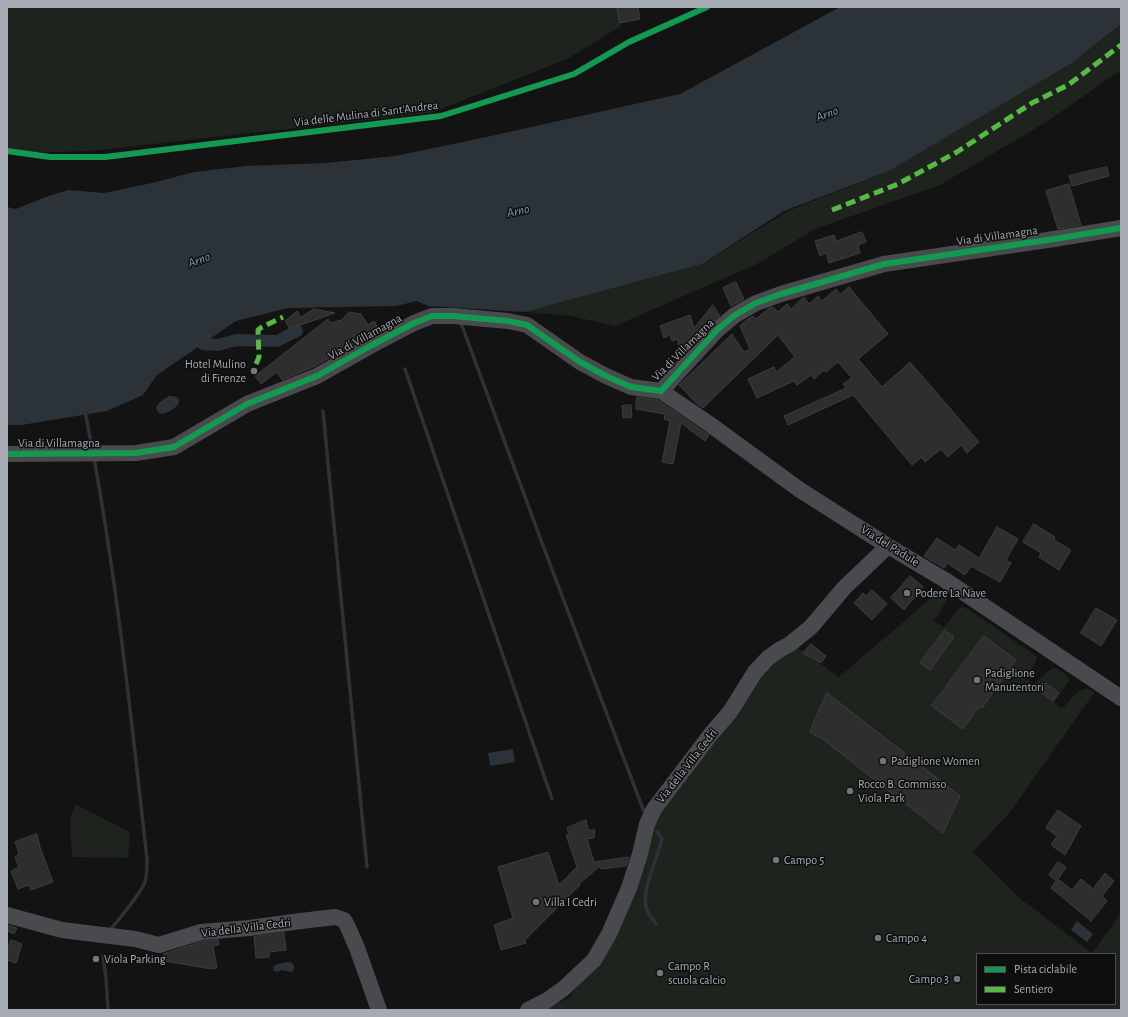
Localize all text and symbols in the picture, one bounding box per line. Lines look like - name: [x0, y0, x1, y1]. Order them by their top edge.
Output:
- street label: Via delle Mulina di Sant'Andrea: [293, 98, 439, 130]
- water label: Arno: [814, 103, 840, 125]
- water label: Arno: [505, 201, 531, 221]
- street label: Via di Villamagna: [955, 223, 1039, 249]
- water label: Arno: [186, 249, 212, 271]
- street label: Via di Villamagna: [326, 311, 404, 363]
- street label: Via di Villamagna: [649, 316, 717, 384]
- place label: Hotel Mulino di Firenze: [185, 357, 246, 385]
- marker: Hotel Mulino di Firenze: [249, 366, 259, 376]
- street label: Via di Villamagna: [18, 436, 100, 450]
- street label: Via del Padule: [858, 522, 922, 570]
- place label: Podere La Nave: [915, 586, 986, 600]
- marker: Podere La Nave: [902, 588, 912, 598]
- place label: Padiglione Manutentori: [985, 666, 1044, 694]
- marker: Padiglione Manutentori: [972, 675, 982, 685]
- street label: Via della Villa Cedri: [654, 726, 720, 806]
- place label: Padiglione Women: [891, 754, 980, 768]
- marker: Padiglione Women: [878, 756, 888, 766]
- place label: Rocco B. Commisso Viola Park: [858, 777, 946, 805]
- marker: Rocco B. Commisso Viola Park: [845, 786, 855, 796]
- place label: Campo 5: [784, 853, 824, 867]
- marker: Campo 5: [771, 855, 781, 865]
- place label: Villa I Cedri: [544, 895, 597, 909]
- marker: Villa I Cedri: [531, 897, 541, 907]
- street label: Via della Villa Cedri: [200, 915, 292, 941]
- place label: Campo 4: [886, 931, 927, 945]
- marker: Campo 4: [873, 933, 883, 943]
- place label: Viola Parking: [104, 952, 166, 966]
- legend: [976, 953, 1116, 1005]
- marker: Viola Parking: [91, 954, 101, 964]
- place label: Campo R scuola calcio: [668, 959, 726, 987]
- text: Pista ciclabile: [1014, 963, 1077, 975]
- marker: Campo R scuola calcio: [655, 968, 665, 978]
- place label: Campo 3: [909, 972, 949, 986]
- marker: Campo 3: [952, 974, 962, 984]
- text: Sentiero: [1014, 983, 1053, 995]

